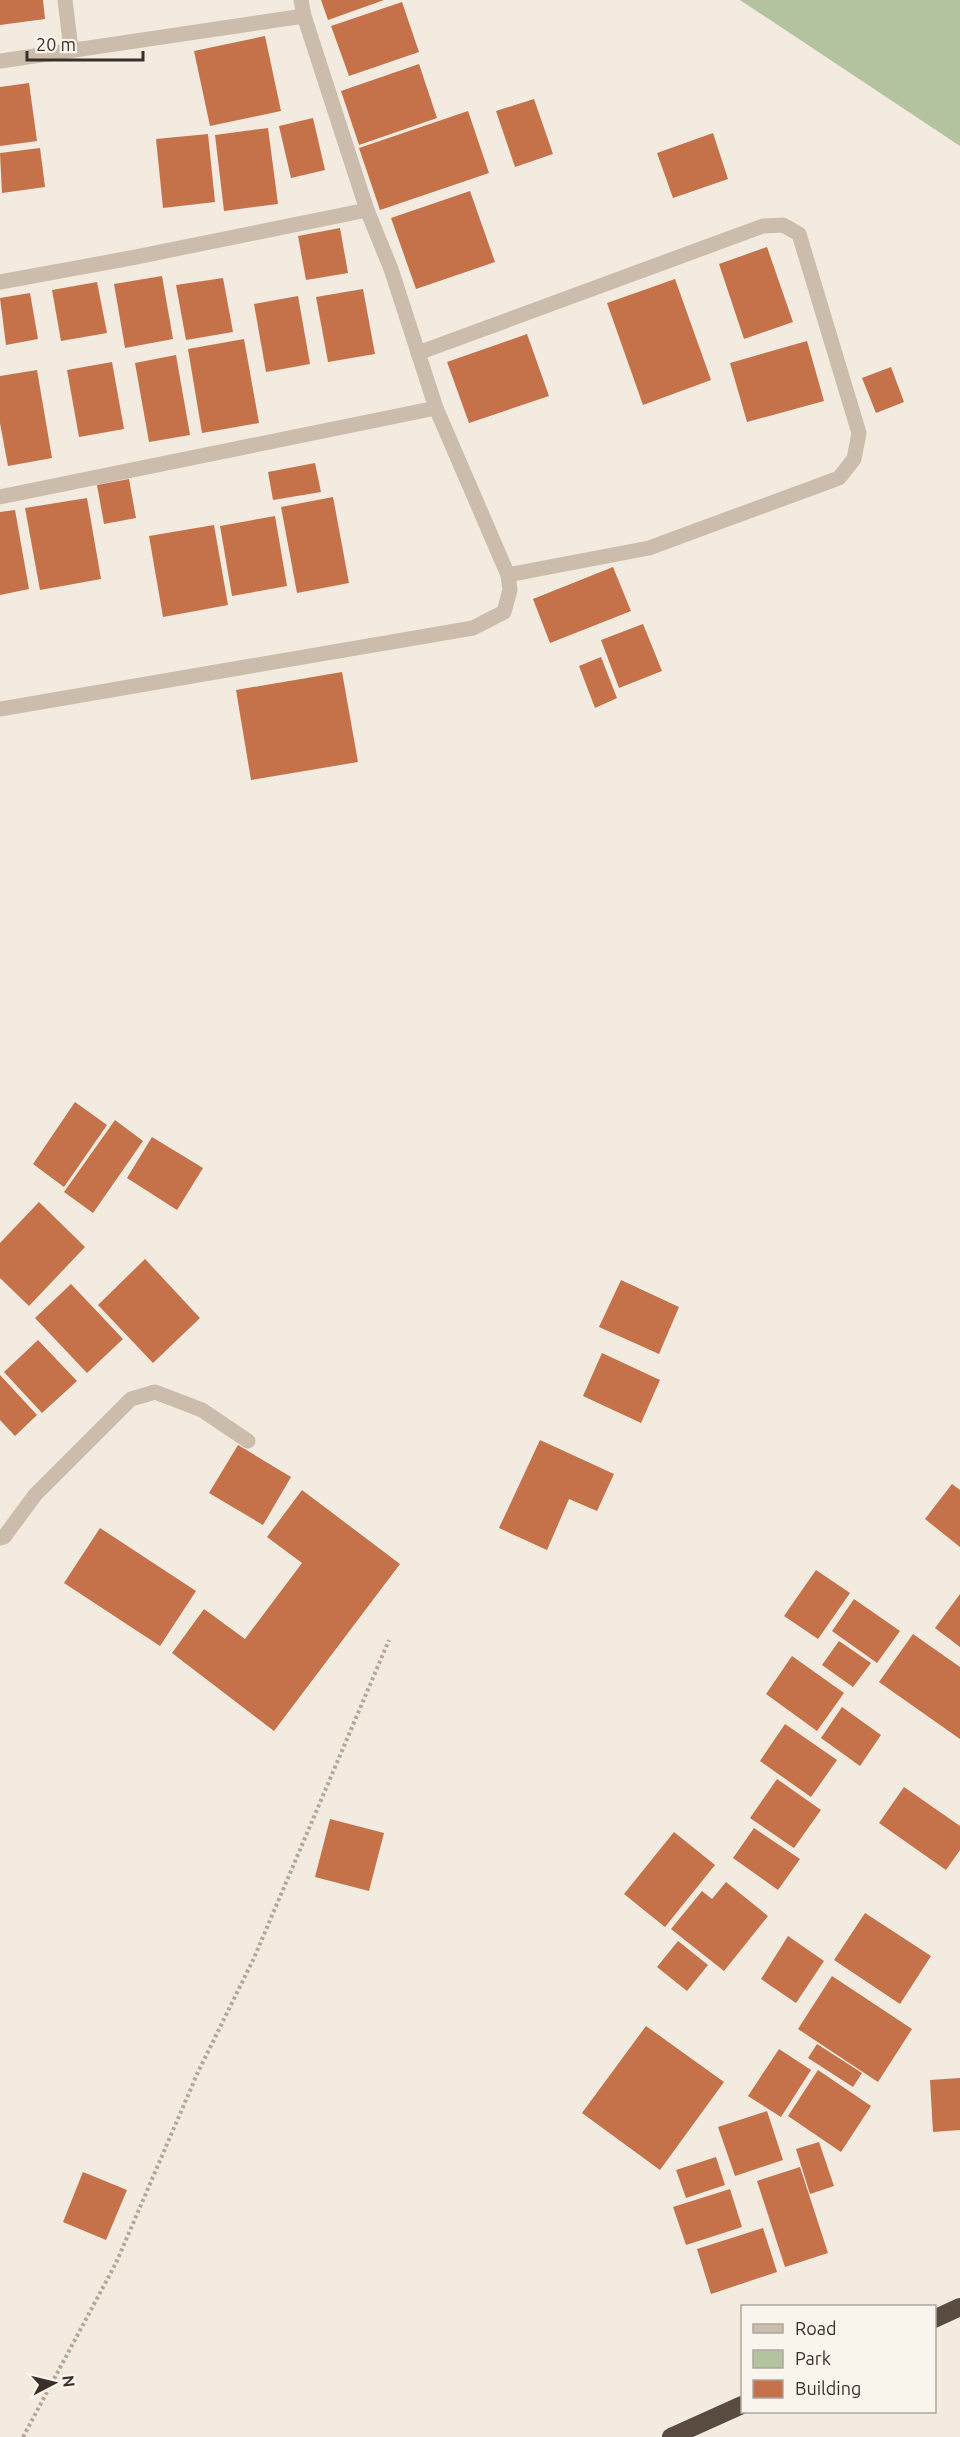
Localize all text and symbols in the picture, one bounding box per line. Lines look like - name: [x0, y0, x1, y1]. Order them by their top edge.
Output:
- scale bar: [27, 24, 142, 62]
- text: 20 m: [36, 34, 76, 54]
- legend: [741, 2305, 936, 2413]
- text: Road: [795, 2318, 837, 2338]
- text: Park: [795, 2348, 831, 2368]
- north arrow: [24, 2353, 84, 2413]
- text: N: [59, 2374, 79, 2388]
- text: Building: [795, 2378, 861, 2398]

